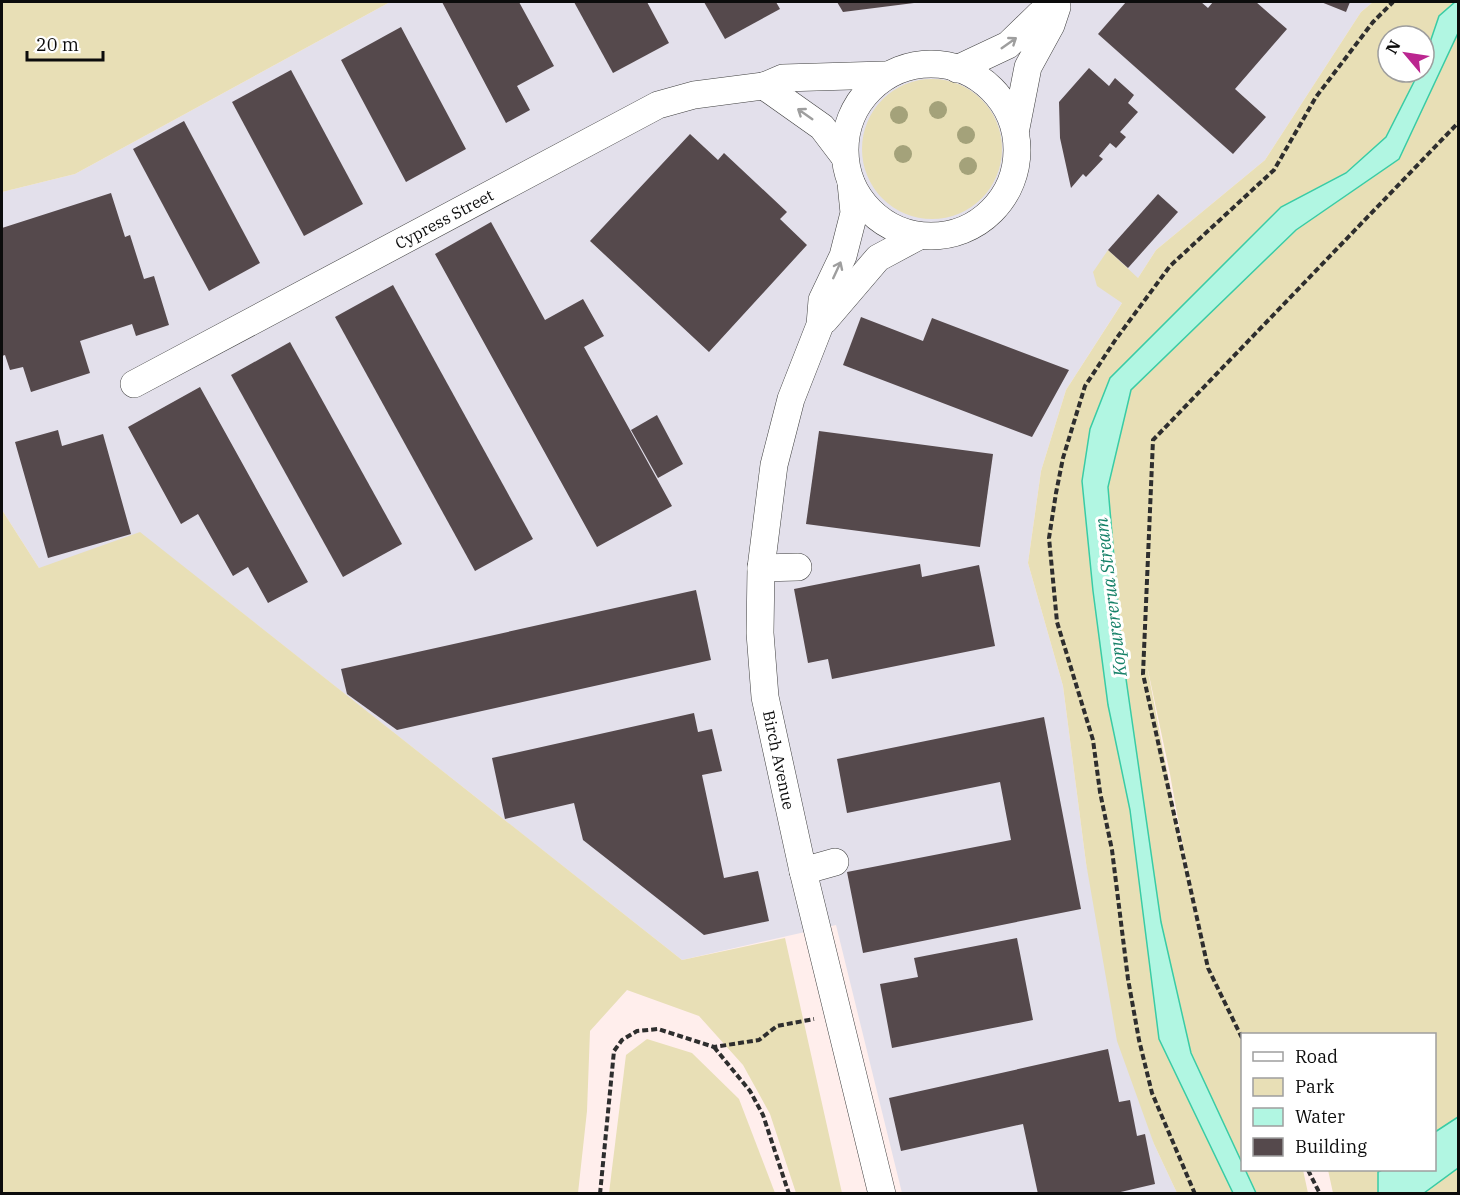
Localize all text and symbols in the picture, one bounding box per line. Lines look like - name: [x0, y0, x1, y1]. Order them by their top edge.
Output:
- scale bar: [27, 24, 104, 62]
- north arrow: [1376, 24, 1436, 84]
- text: 20 m: [36, 33, 79, 56]
- text: N: [1381, 36, 1405, 57]
- one-way arrow: [1001, 37, 1017, 49]
- one-way arrow: [797, 108, 813, 120]
- street label: Cypress Street: [391, 185, 497, 253]
- one-way arrow: [831, 262, 843, 280]
- water label: Kopurererua Stream: [1089, 516, 1132, 679]
- street label: Birch Avenue: [759, 709, 799, 811]
- legend: [1241, 1033, 1436, 1171]
- text: Road: [1295, 1045, 1338, 1068]
- text: Park: [1295, 1075, 1335, 1098]
- text: Water: [1295, 1105, 1345, 1128]
- text: Building: [1295, 1135, 1367, 1158]

